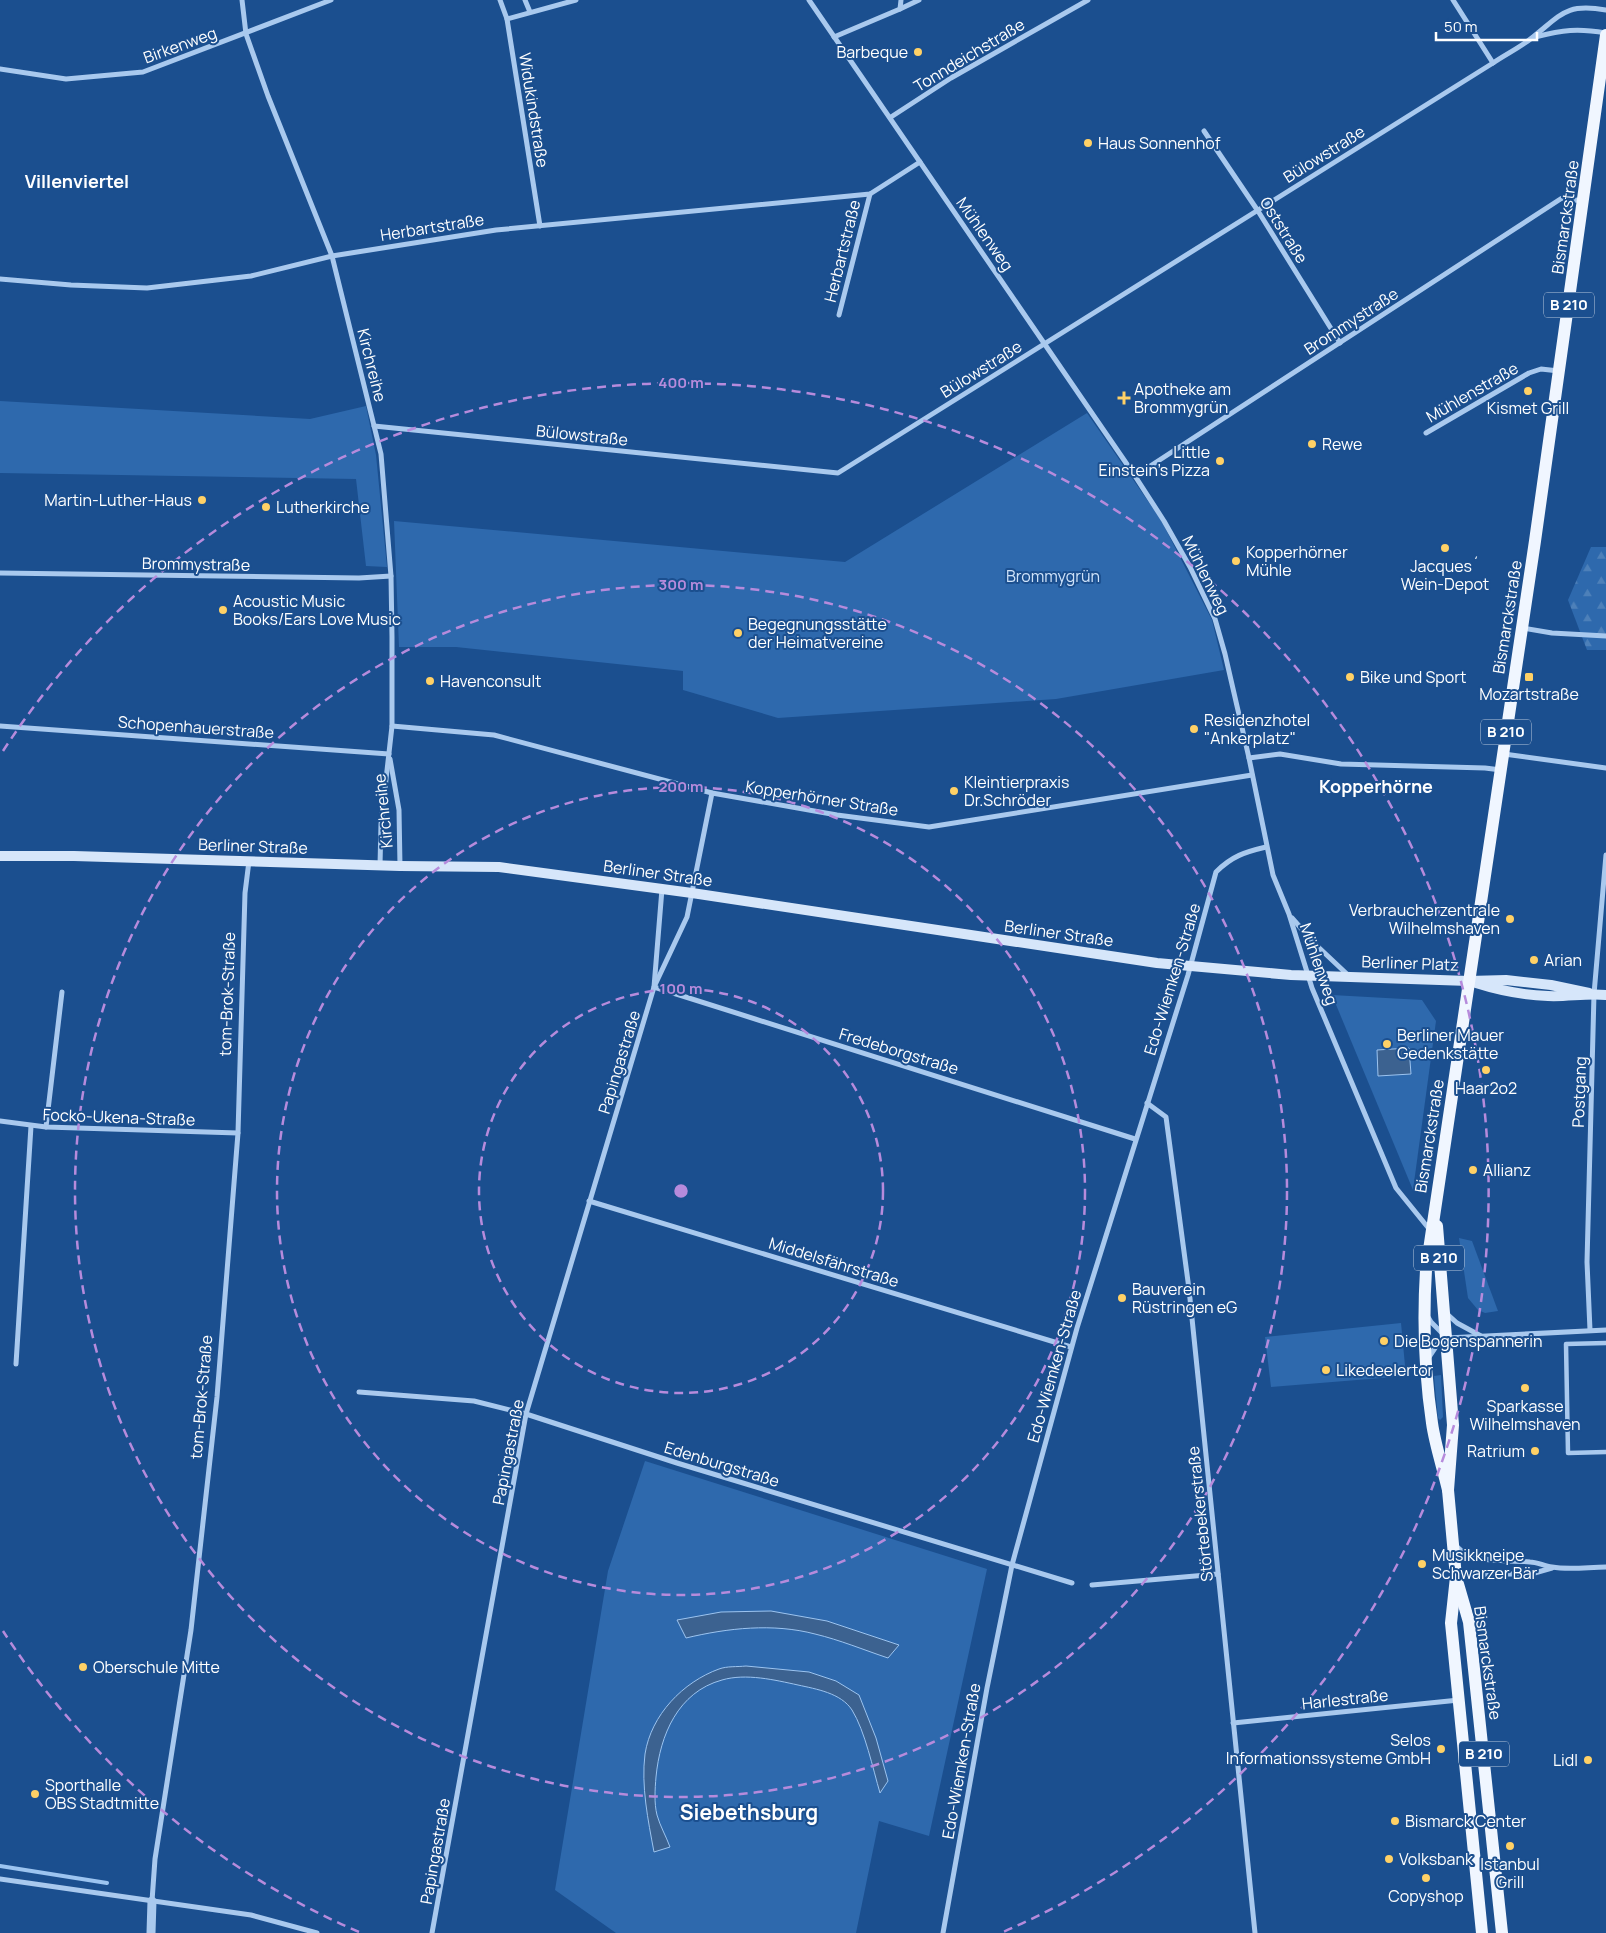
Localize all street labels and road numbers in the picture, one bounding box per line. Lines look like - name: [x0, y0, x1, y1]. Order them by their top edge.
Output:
- street label: Tonndeichstraße: [909, 13, 1029, 97]
- street label: Birkenweg: [140, 22, 220, 68]
- street label: Widukindstraße: [514, 51, 554, 169]
- street label: Bülowstraße: [1279, 120, 1369, 188]
- street label: Bismarckstraße: [1546, 159, 1584, 275]
- street label: Mühlenweg: [951, 193, 1019, 275]
- street label: Oststraße: [1255, 193, 1313, 267]
- street label: Herbartstraße: [819, 198, 865, 304]
- street label: Herbartstraße: [379, 208, 485, 246]
- street label: Brommystraße: [1300, 282, 1402, 360]
- road number: B 210: [1544, 292, 1594, 318]
- street label: Kirchreihe: [352, 326, 392, 404]
- street label: Bülowstraße: [936, 335, 1026, 403]
- street label: Mühlenstraße: [1422, 357, 1522, 427]
- street label: Bülowstraße: [535, 419, 629, 451]
- street label: Mühlenweg: [1177, 532, 1235, 618]
- street label: Brommystraße: [142, 552, 250, 576]
- street label: Bismarckstraße: [1487, 559, 1527, 675]
- street label: Schopenhauerstraße: [117, 711, 275, 743]
- road number: B 210: [1481, 720, 1531, 744]
- street label: Kirchreihe: [368, 773, 398, 849]
- street label: Kopperhörner Straße: [744, 775, 900, 821]
- street label: Berliner Straße: [198, 833, 308, 859]
- street label: Berliner Straße: [602, 854, 714, 892]
- street label: Edo-Wiemken-Straße: [1138, 900, 1206, 1058]
- street label: Berliner Straße: [1003, 914, 1115, 952]
- street label: Mühlenweg: [1295, 920, 1343, 1008]
- street label: tom-Brok-Straße: [214, 931, 240, 1057]
- street label: Berliner Platz: [1361, 950, 1459, 976]
- street label: Papingastraße: [593, 1007, 645, 1117]
- street label: Fredeborgstraße: [837, 1022, 961, 1080]
- street label: Postgang: [1567, 1056, 1591, 1128]
- street label: Bismarckstraße: [1409, 1078, 1449, 1194]
- street label: Focko-Ukena-Straße: [42, 1103, 196, 1131]
- street label: Middelsfährstraße: [766, 1232, 902, 1292]
- road number: B 210: [1414, 1246, 1464, 1270]
- street label: Edo-Wiemken-Straße: [1022, 1287, 1086, 1445]
- street label: tom-Brok-Straße: [185, 1334, 217, 1460]
- street label: Papingastraße: [487, 1397, 529, 1507]
- street label: Edenburgstraße: [662, 1436, 782, 1492]
- street label: Störtebekerstraße: [1182, 1445, 1218, 1583]
- street label: Bismarckstraße: [1469, 1605, 1507, 1721]
- street label: Edo-Wiemken-Straße: [936, 1681, 986, 1841]
- street label: Harlestraße: [1301, 1684, 1389, 1714]
- road number: B 210: [1459, 1742, 1509, 1766]
- street label: Papingastraße: [415, 1796, 455, 1906]

